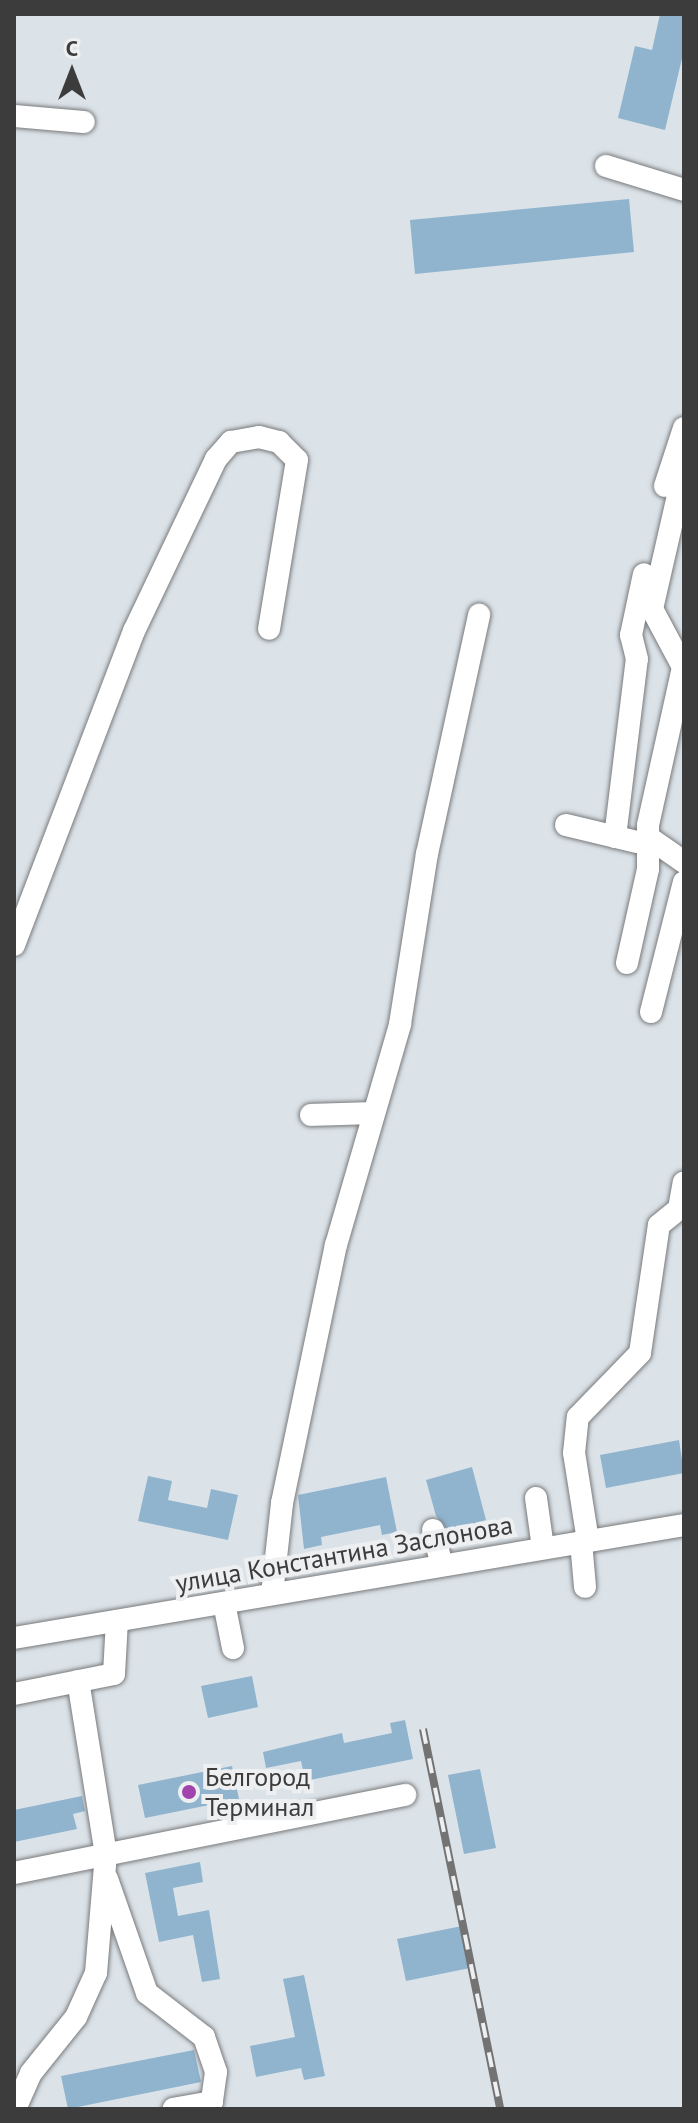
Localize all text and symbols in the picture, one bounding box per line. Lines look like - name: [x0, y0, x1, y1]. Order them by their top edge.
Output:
- north arrow: [32, 32, 112, 112]
- text: С: [66, 34, 78, 62]
- street label: улица Константина Заслонова: [173, 1509, 515, 1599]
- place label: Белгород Терминал: [205, 1761, 314, 1822]
- marker: Белгород Терминал: [180, 1783, 198, 1801]

